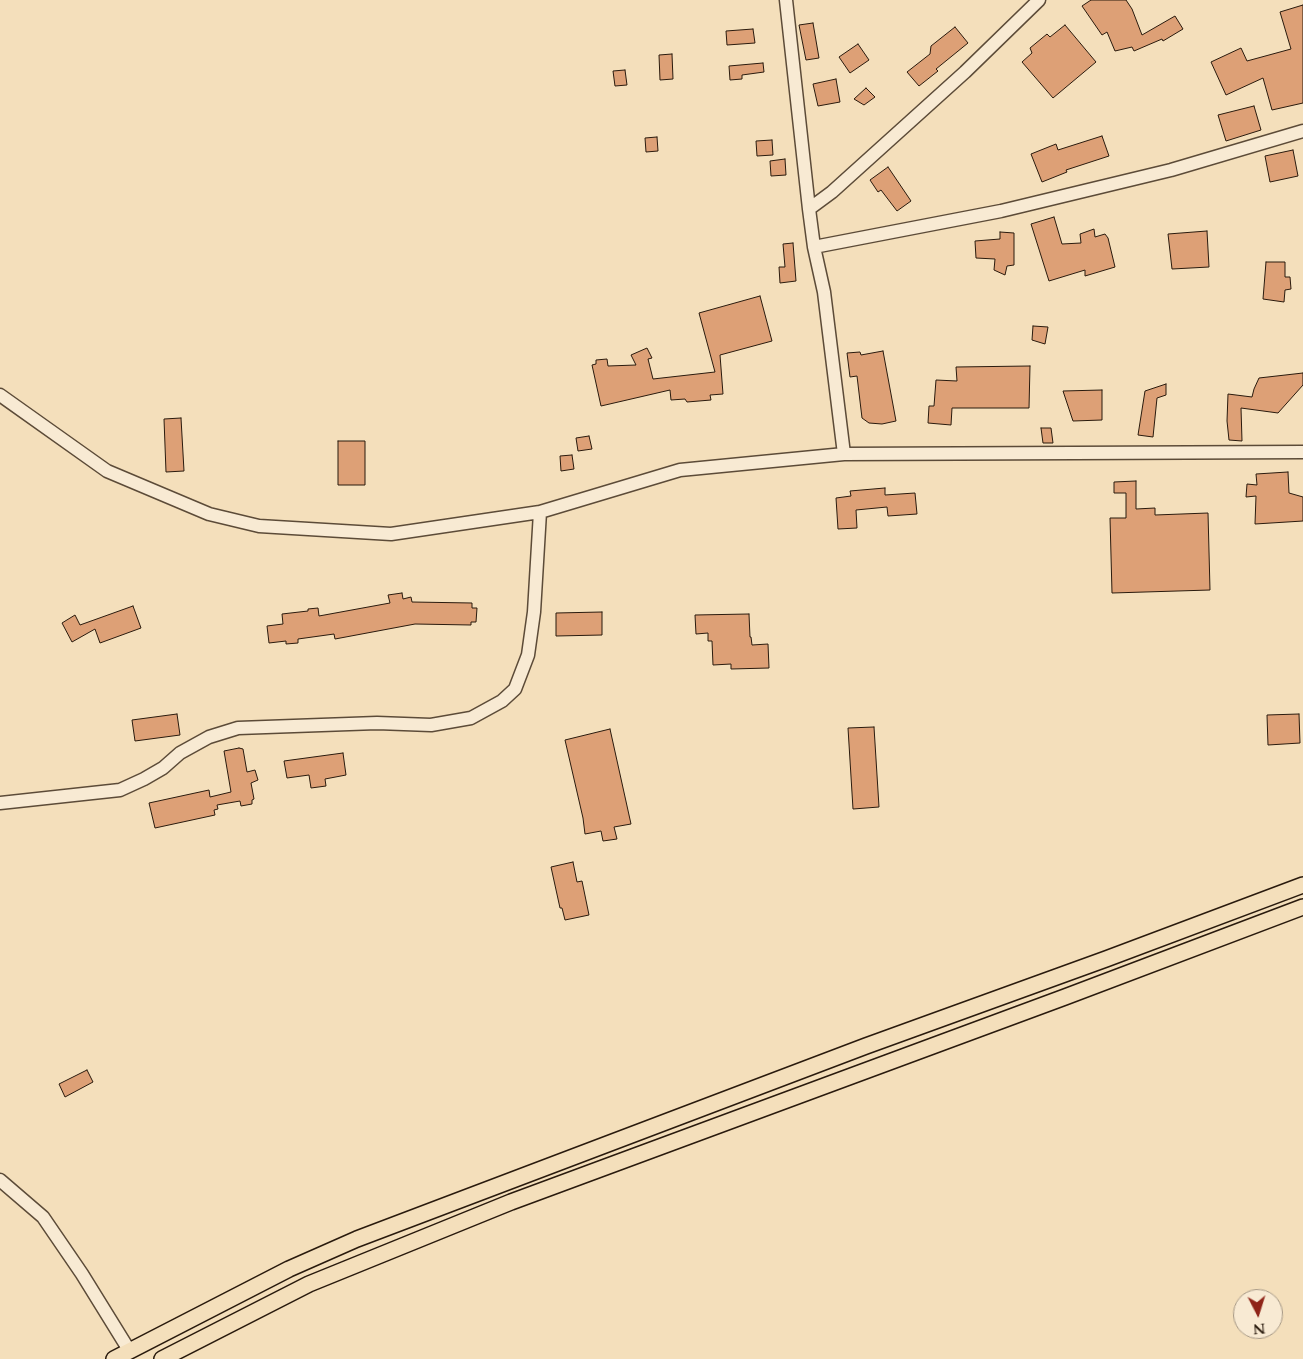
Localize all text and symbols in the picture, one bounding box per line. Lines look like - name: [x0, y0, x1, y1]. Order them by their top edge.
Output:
- north arrow: [1233, 1289, 1283, 1339]
- text: N: [1252, 1318, 1266, 1338]

